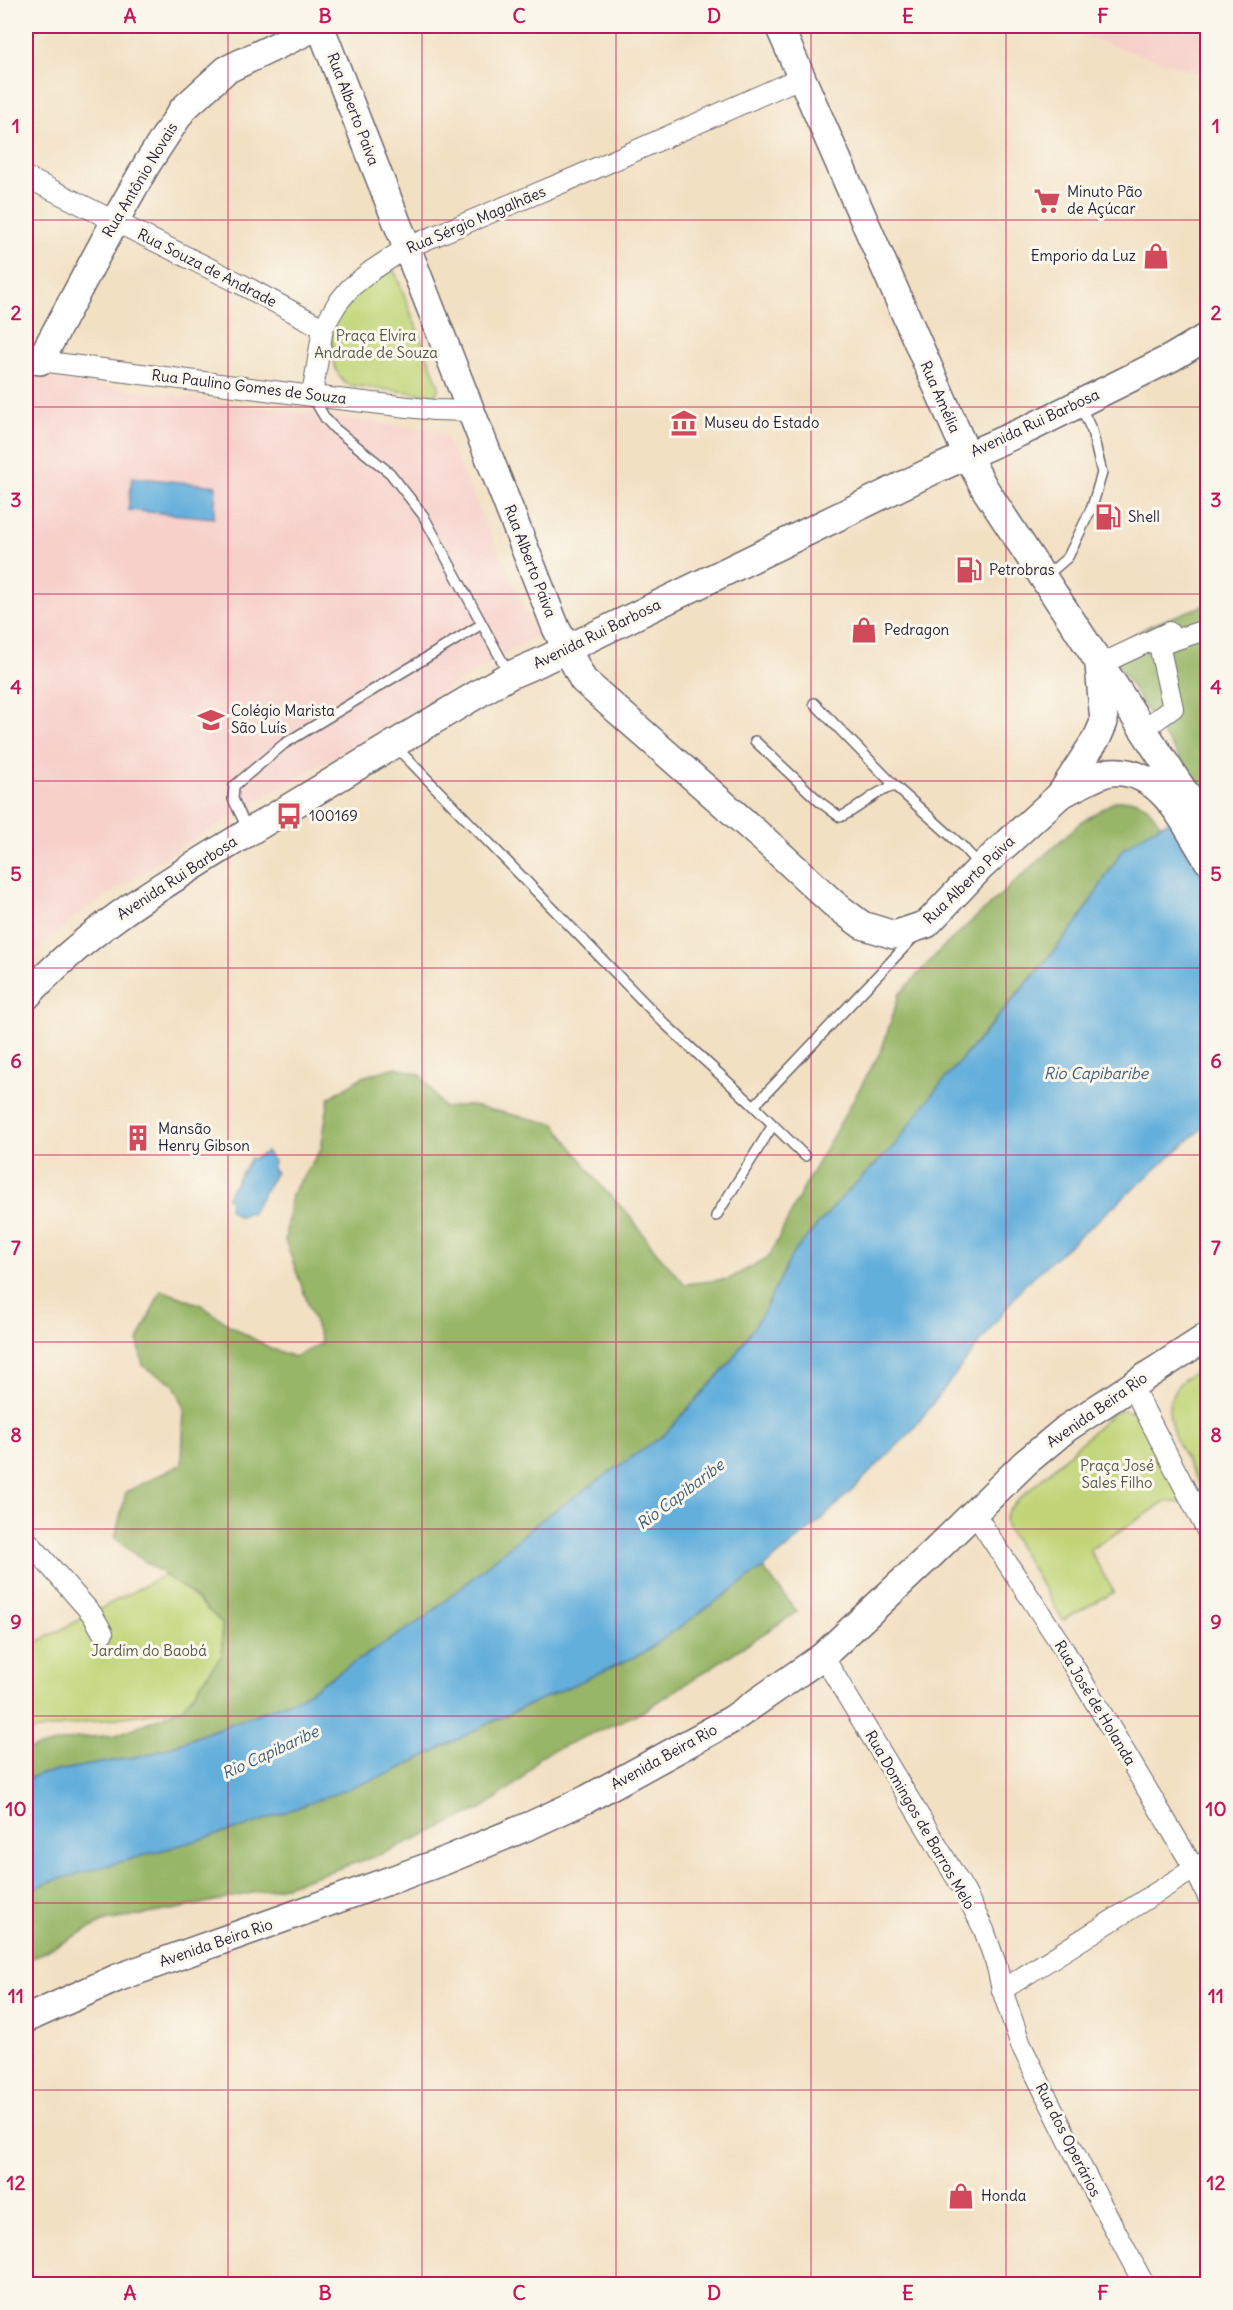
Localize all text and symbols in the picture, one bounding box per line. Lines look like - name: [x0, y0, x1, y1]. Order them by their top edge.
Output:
- text: A: [124, 3, 137, 28]
- text: B: [318, 3, 332, 28]
- text: C: [512, 3, 526, 28]
- text: D: [707, 3, 721, 28]
- text: E: [902, 3, 914, 28]
- text: F: [1097, 3, 1109, 28]
- street label: Rua Alberto Paiva: [323, 50, 384, 168]
- text: 1: [12, 113, 20, 138]
- text: 1: [1212, 113, 1220, 138]
- street label: Rua Antônio Novais: [98, 119, 181, 241]
- street label: Rua Sérgio Magalhães: [403, 182, 548, 257]
- place label: Minuto Pão de Açúcar: [1067, 182, 1142, 218]
- supermarket icon: Minuto Pão de Açúcar: [1032, 186, 1062, 216]
- street label: Rua Souza de Andrade: [134, 224, 280, 311]
- shop icon: Emporio da Luz: [1141, 241, 1171, 271]
- place label: Emporio da Luz: [1031, 246, 1136, 265]
- text: 2: [11, 300, 22, 325]
- text: 2: [1211, 300, 1222, 325]
- park label: Praça Elvira Andrade de Souza: [314, 326, 438, 362]
- street label: Rua Amélia: [916, 358, 965, 436]
- street label: Rua Paulino Gomes de Souza: [151, 365, 348, 408]
- street label: Avenida Rui Barbosa: [967, 384, 1102, 461]
- museum icon: Museu do Estado: [669, 408, 699, 438]
- place label: Museu do Estado: [704, 413, 819, 432]
- text: 3: [10, 487, 22, 512]
- text: 3: [1210, 487, 1222, 512]
- street label: Rua Alberto Paiva: [500, 502, 561, 620]
- fuel station icon: Shell: [1093, 502, 1123, 532]
- place label: Shell: [1128, 507, 1160, 526]
- fuel station icon: Petrobras: [954, 555, 984, 585]
- place label: Petrobras: [989, 560, 1055, 579]
- street label: Avenida Rui Barbosa: [530, 594, 664, 673]
- shop icon: Pedragon: [849, 615, 879, 645]
- place label: Pedragon: [884, 620, 950, 639]
- text: 4: [10, 674, 22, 699]
- text: 4: [1210, 674, 1222, 699]
- place label: Colégio Marista São Luís: [231, 701, 335, 737]
- school or university icon: Colégio Marista São Luís: [196, 705, 226, 735]
- bus stop icon: 100169: [274, 801, 304, 831]
- place label: 100169: [309, 806, 358, 825]
- street label: Avenida Rui Barbosa: [113, 831, 241, 924]
- street label: Rua Alberto Paiva: [919, 831, 1018, 928]
- text: 5: [10, 861, 22, 886]
- text: 5: [1210, 861, 1222, 886]
- text: 6: [10, 1048, 22, 1073]
- text: 6: [1210, 1048, 1222, 1073]
- water label: Rio Capibaribe: [1044, 1063, 1150, 1083]
- place label: Mansão Henry Gibson: [158, 1119, 250, 1155]
- building icon: Mansão Henry Gibson: [123, 1123, 153, 1153]
- text: 7: [11, 1235, 21, 1260]
- text: 7: [1211, 1235, 1221, 1260]
- street label: Avenida Beira Rio: [1043, 1368, 1151, 1451]
- text: 8: [10, 1422, 22, 1447]
- text: 8: [1210, 1422, 1222, 1447]
- water label: Rio Capibaribe: [632, 1454, 729, 1533]
- park label: Praça José Sales Filho: [1080, 1456, 1154, 1492]
- text: 9: [10, 1609, 22, 1634]
- text: 9: [1210, 1609, 1222, 1634]
- street label: Rua José de Holanda: [1051, 1637, 1140, 1769]
- park label: Jardim do Baobá: [91, 1641, 207, 1660]
- water label: Rio Capibaribe: [218, 1720, 323, 1783]
- street label: Avenida Beira Rio: [607, 1720, 720, 1794]
- street label: Rua Domingos de Barros Melo: [861, 1727, 980, 1913]
- text: 10: [5, 1796, 27, 1821]
- text: 10: [1205, 1796, 1227, 1821]
- street label: Avenida Beira Rio: [157, 1914, 275, 1971]
- text: 11: [8, 1983, 24, 2008]
- text: 11: [1208, 1983, 1224, 2008]
- street label: Rua dos Operários: [1032, 2080, 1105, 2200]
- text: 12: [7, 2170, 25, 2195]
- text: 12: [1207, 2170, 1225, 2195]
- shop icon: Honda: [946, 2181, 976, 2211]
- place label: Honda: [981, 2186, 1027, 2205]
- text: A: [124, 2280, 137, 2305]
- text: B: [318, 2280, 332, 2305]
- text: C: [512, 2280, 526, 2305]
- text: D: [707, 2280, 721, 2305]
- text: E: [902, 2280, 914, 2305]
- text: F: [1097, 2280, 1109, 2305]

